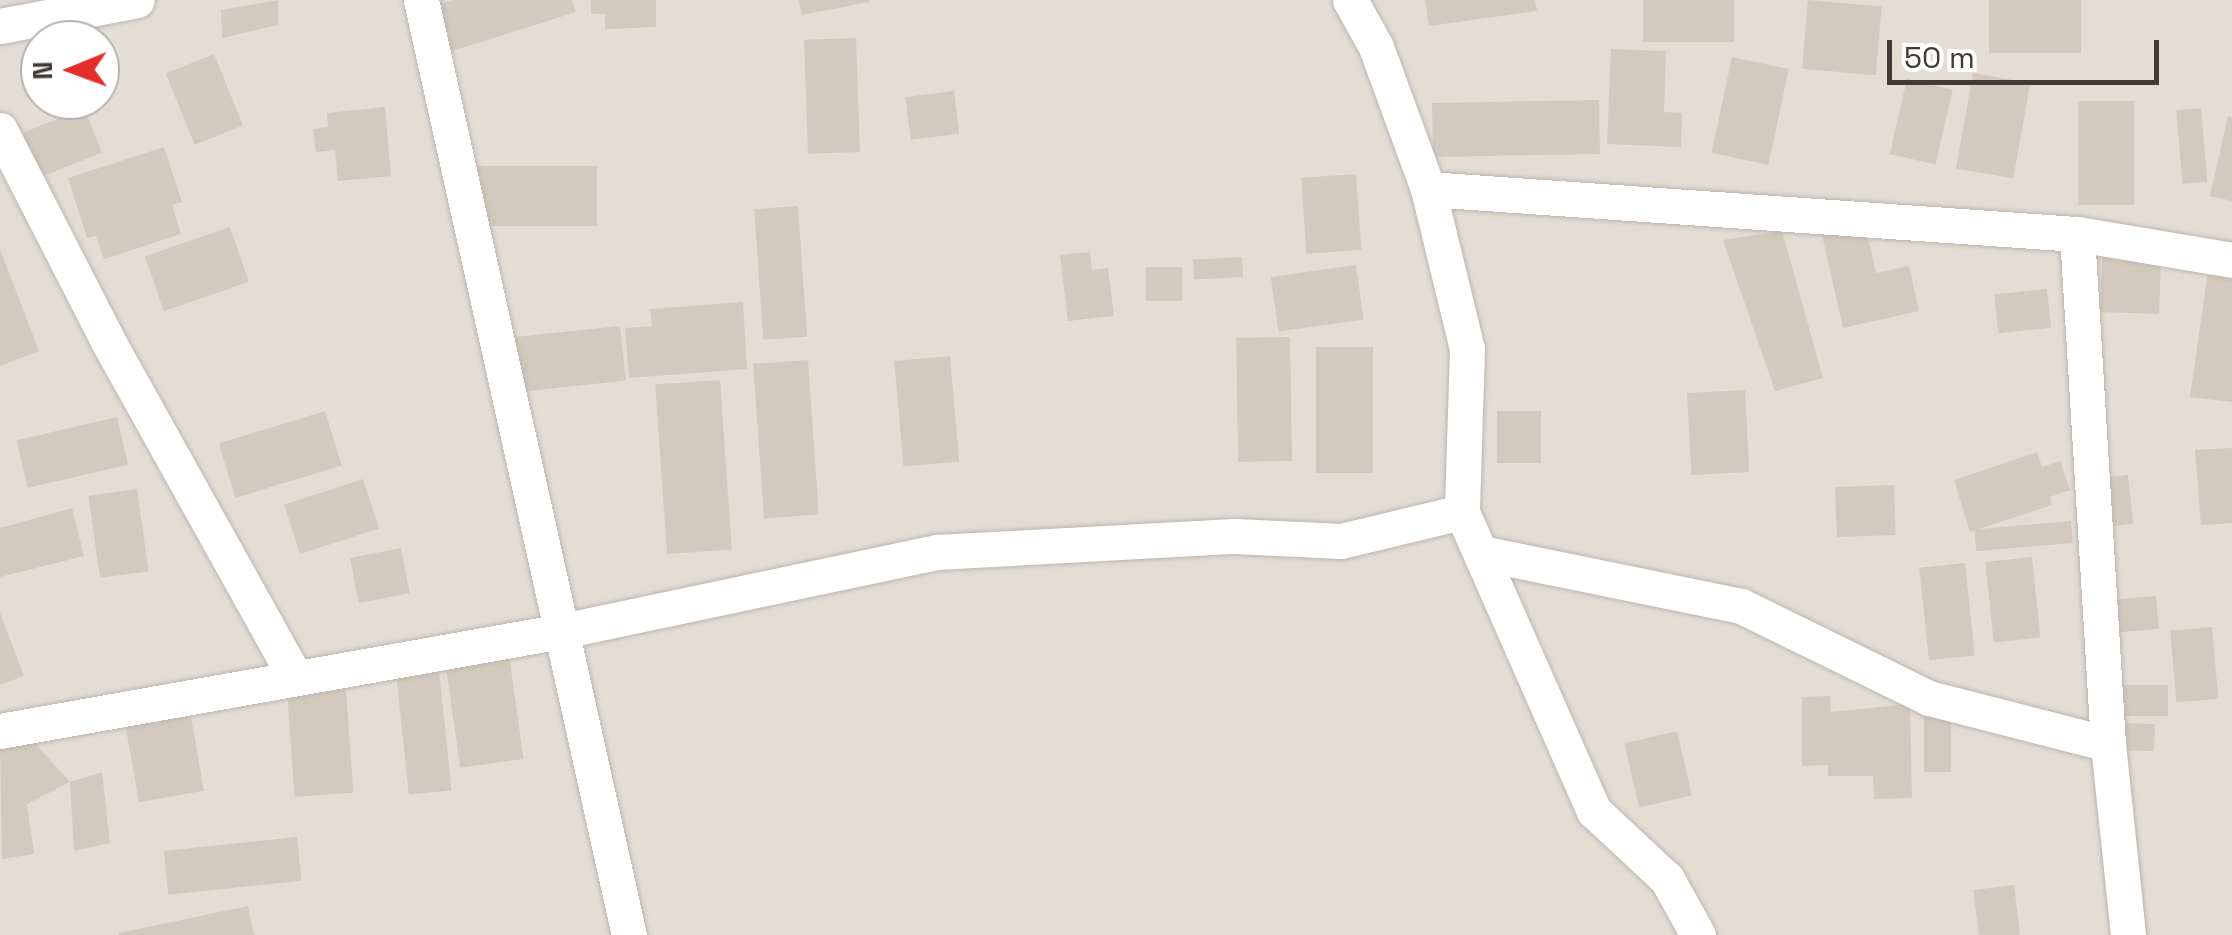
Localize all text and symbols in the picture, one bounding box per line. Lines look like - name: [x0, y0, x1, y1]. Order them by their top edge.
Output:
- north arrow: [20, 20, 120, 120]
- scale bar: [1892, 20, 2164, 82]
- text: 50 m: [1904, 38, 1975, 77]
- text: N: [24, 61, 60, 80]

